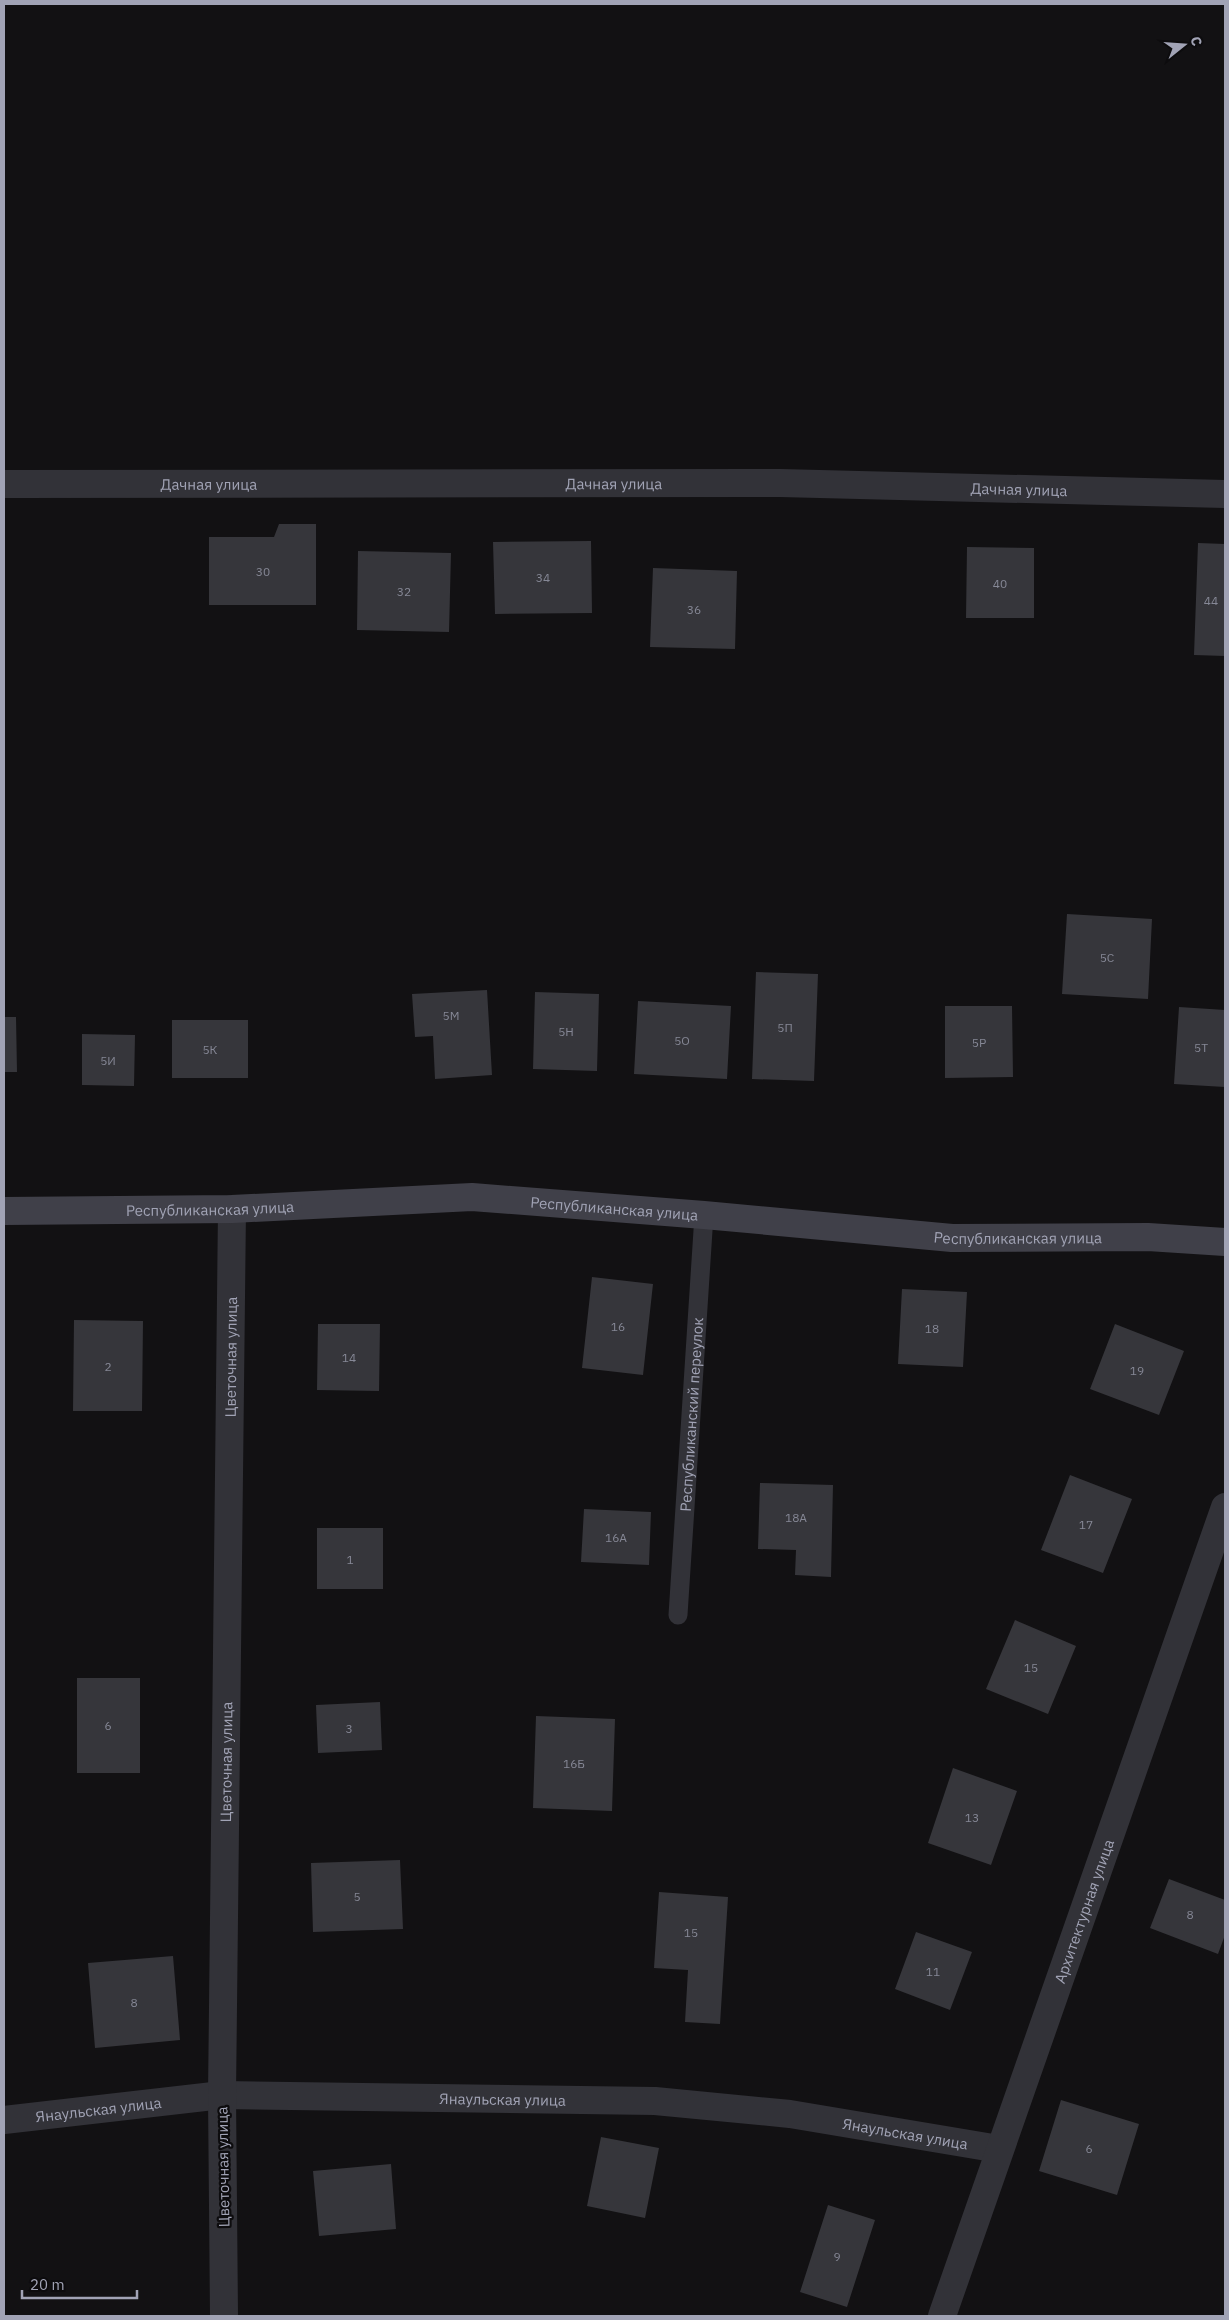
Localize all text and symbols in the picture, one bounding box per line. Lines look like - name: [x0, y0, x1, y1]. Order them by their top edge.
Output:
- north arrow: [1159, 20, 1209, 70]
- text: С: [1186, 34, 1206, 48]
- street label: Дачная улица: [161, 474, 257, 493]
- street label: Дачная улица: [566, 474, 662, 493]
- street label: Дачная улица: [970, 478, 1068, 500]
- house number: 30: [256, 564, 270, 579]
- house number: 34: [536, 570, 550, 585]
- house number: 40: [993, 576, 1007, 591]
- house number: 32: [397, 584, 411, 599]
- house number: 44: [1204, 593, 1218, 608]
- house number: 36: [687, 602, 701, 617]
- house number: 5С: [1100, 950, 1115, 965]
- house number: 5М: [443, 1008, 459, 1023]
- house number: 5П: [777, 1020, 793, 1035]
- house number: 5Н: [558, 1024, 574, 1039]
- house number: 5О: [674, 1033, 690, 1048]
- house number: 5Р: [972, 1035, 986, 1050]
- house number: 5Т: [1194, 1040, 1208, 1055]
- house number: 5К: [202, 1042, 218, 1057]
- house number: 5И: [100, 1053, 116, 1068]
- street label: Республиканская улица: [530, 1192, 699, 1224]
- street label: Республиканская улица: [126, 1196, 294, 1219]
- street label: Республиканская улица: [933, 1227, 1102, 1248]
- street label: Цветочная улица: [220, 1297, 241, 1418]
- street label: Республиканский переулок: [675, 1317, 707, 1512]
- house number: 16: [611, 1319, 625, 1334]
- house number: 18: [925, 1321, 939, 1336]
- house number: 14: [342, 1350, 356, 1365]
- house number: 2: [104, 1359, 112, 1374]
- house number: 19: [1130, 1363, 1144, 1378]
- house number: 18А: [785, 1510, 807, 1525]
- house number: 17: [1079, 1517, 1093, 1532]
- house number: 16А: [605, 1530, 627, 1545]
- house number: 1: [346, 1552, 354, 1567]
- house number: 15: [1024, 1660, 1038, 1675]
- street label: Цветочная улица: [216, 1702, 236, 1823]
- house number: 6: [104, 1718, 112, 1733]
- house number: 3: [345, 1721, 353, 1736]
- house number: 16Б: [563, 1756, 585, 1771]
- house number: 13: [965, 1810, 979, 1825]
- street label: Архитектурная улица: [1050, 1836, 1118, 1986]
- house number: 5: [353, 1889, 361, 1904]
- house number: 8: [1186, 1907, 1194, 1922]
- house number: 15: [684, 1925, 698, 1940]
- house number: 11: [926, 1964, 940, 1979]
- house number: 8: [130, 1995, 138, 2010]
- street label: Янаульская улица: [439, 2089, 566, 2109]
- street label: Янаульская улица: [34, 2093, 162, 2126]
- street label: Цветочная улица: [212, 2107, 234, 2227]
- street label: Янаульская улица: [841, 2113, 969, 2153]
- house number: 6: [1085, 2141, 1093, 2156]
- house number: 9: [833, 2249, 841, 2264]
- scale bar: [22, 2268, 138, 2300]
- text: 20 m: [30, 2275, 65, 2294]

